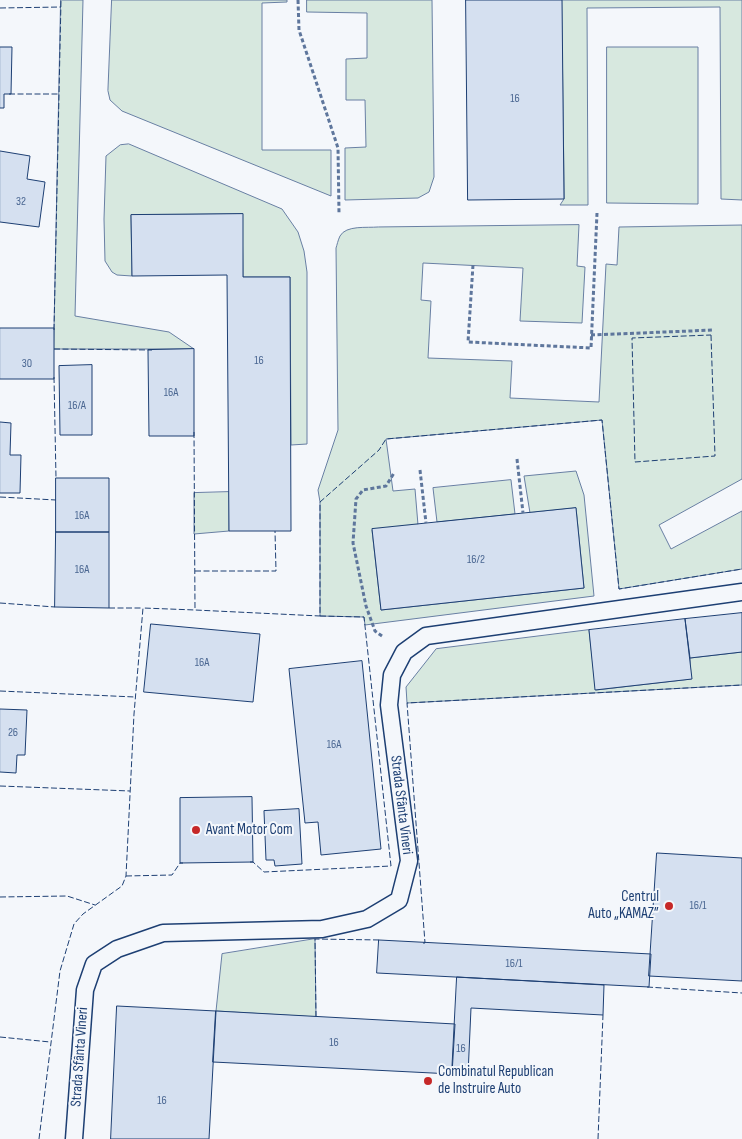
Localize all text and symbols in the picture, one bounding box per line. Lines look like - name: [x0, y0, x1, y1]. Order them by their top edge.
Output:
- house number: 16: [510, 92, 520, 106]
- house number: 32: [16, 195, 26, 209]
- house number: 16: [254, 354, 264, 368]
- house number: 30: [22, 357, 32, 371]
- house number: 16A: [164, 386, 178, 400]
- house number: 16/A: [68, 399, 86, 413]
- house number: 16A: [75, 509, 89, 523]
- house number: 16/2: [467, 553, 485, 567]
- house number: 16A: [75, 563, 89, 577]
- house number: 16A: [195, 656, 209, 670]
- house number: 26: [8, 726, 18, 740]
- house number: 16A: [327, 738, 341, 752]
- street label: Strada Sfânta Vineri: [386, 754, 416, 856]
- place label: Avant Motor Com: [206, 821, 293, 839]
- marker: Avant Motor Com: [190, 824, 202, 836]
- place label: Centrul Auto „KAMAZ”: [588, 888, 659, 923]
- house number: 16/1: [689, 899, 707, 913]
- marker: Centrul Auto „KAMAZ”: [663, 900, 675, 912]
- house number: 16/1: [505, 957, 523, 971]
- street label: Strada Sfânta Vineri: [68, 1007, 92, 1107]
- house number: 16: [329, 1036, 339, 1050]
- house number: 16: [456, 1042, 466, 1056]
- place label: Combinatul Republican de Instruire Auto: [438, 1063, 554, 1098]
- marker: Combinatul Republican de Instruire Auto: [422, 1075, 434, 1087]
- house number: 16: [157, 1094, 167, 1108]

